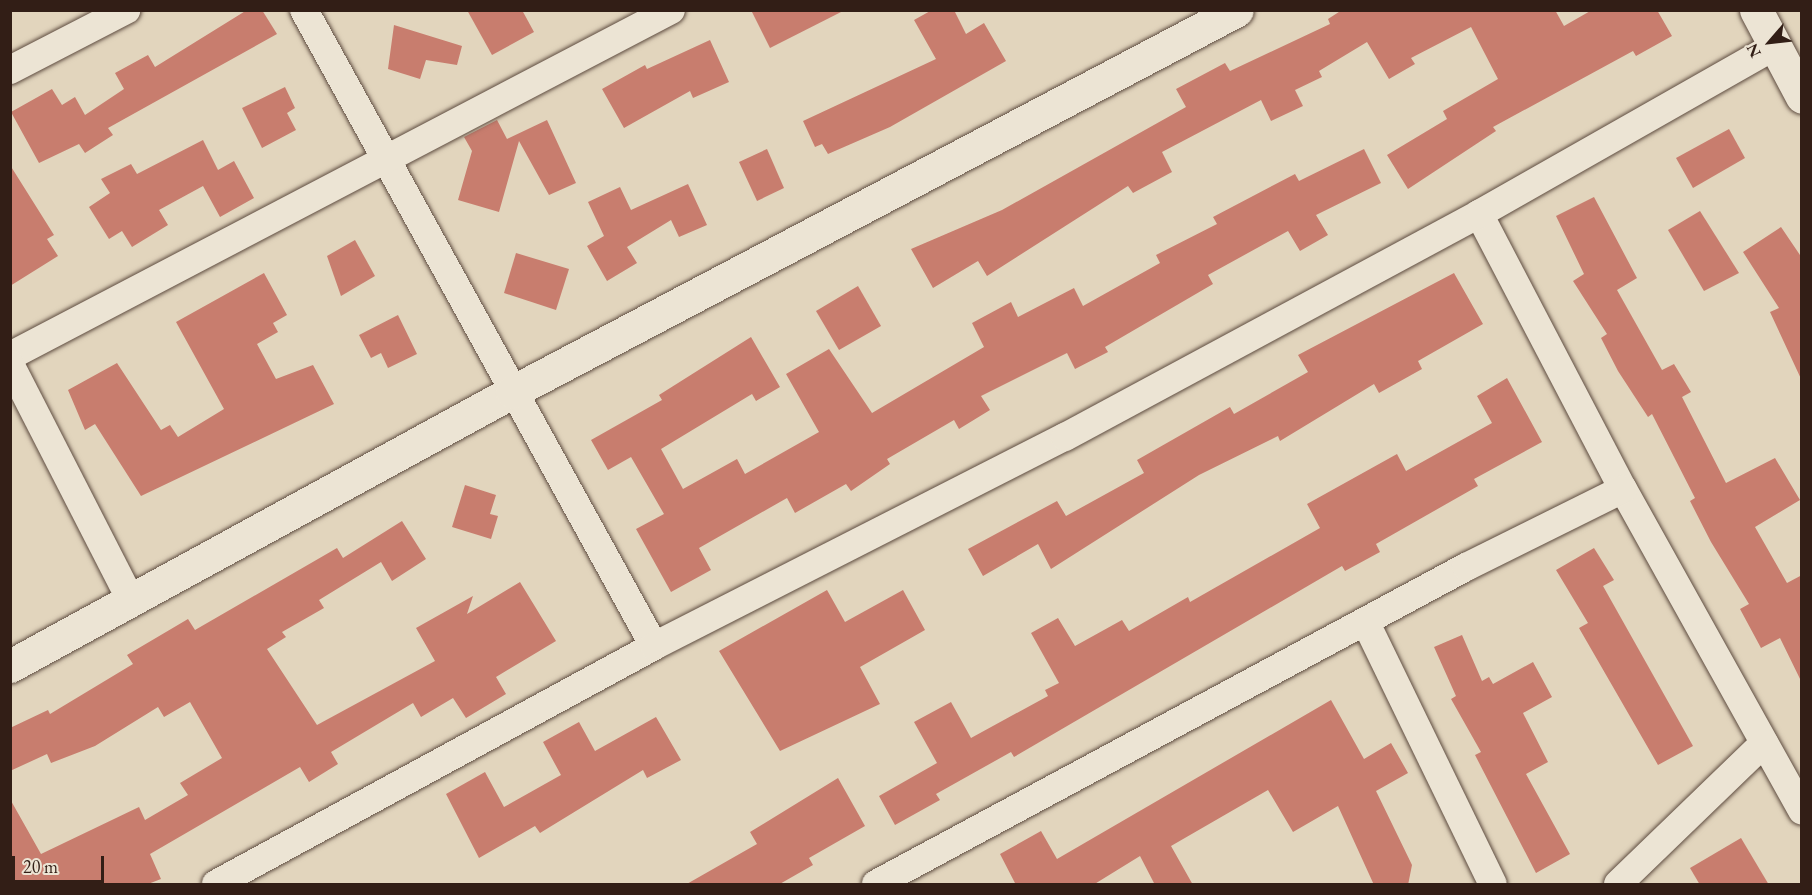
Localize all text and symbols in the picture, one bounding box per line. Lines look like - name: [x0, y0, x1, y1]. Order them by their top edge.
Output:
- north arrow: [1740, 12, 1800, 72]
- text: N: [1741, 40, 1766, 61]
- scale bar: [15, 844, 106, 882]
- text: 20 m: [23, 855, 58, 878]

